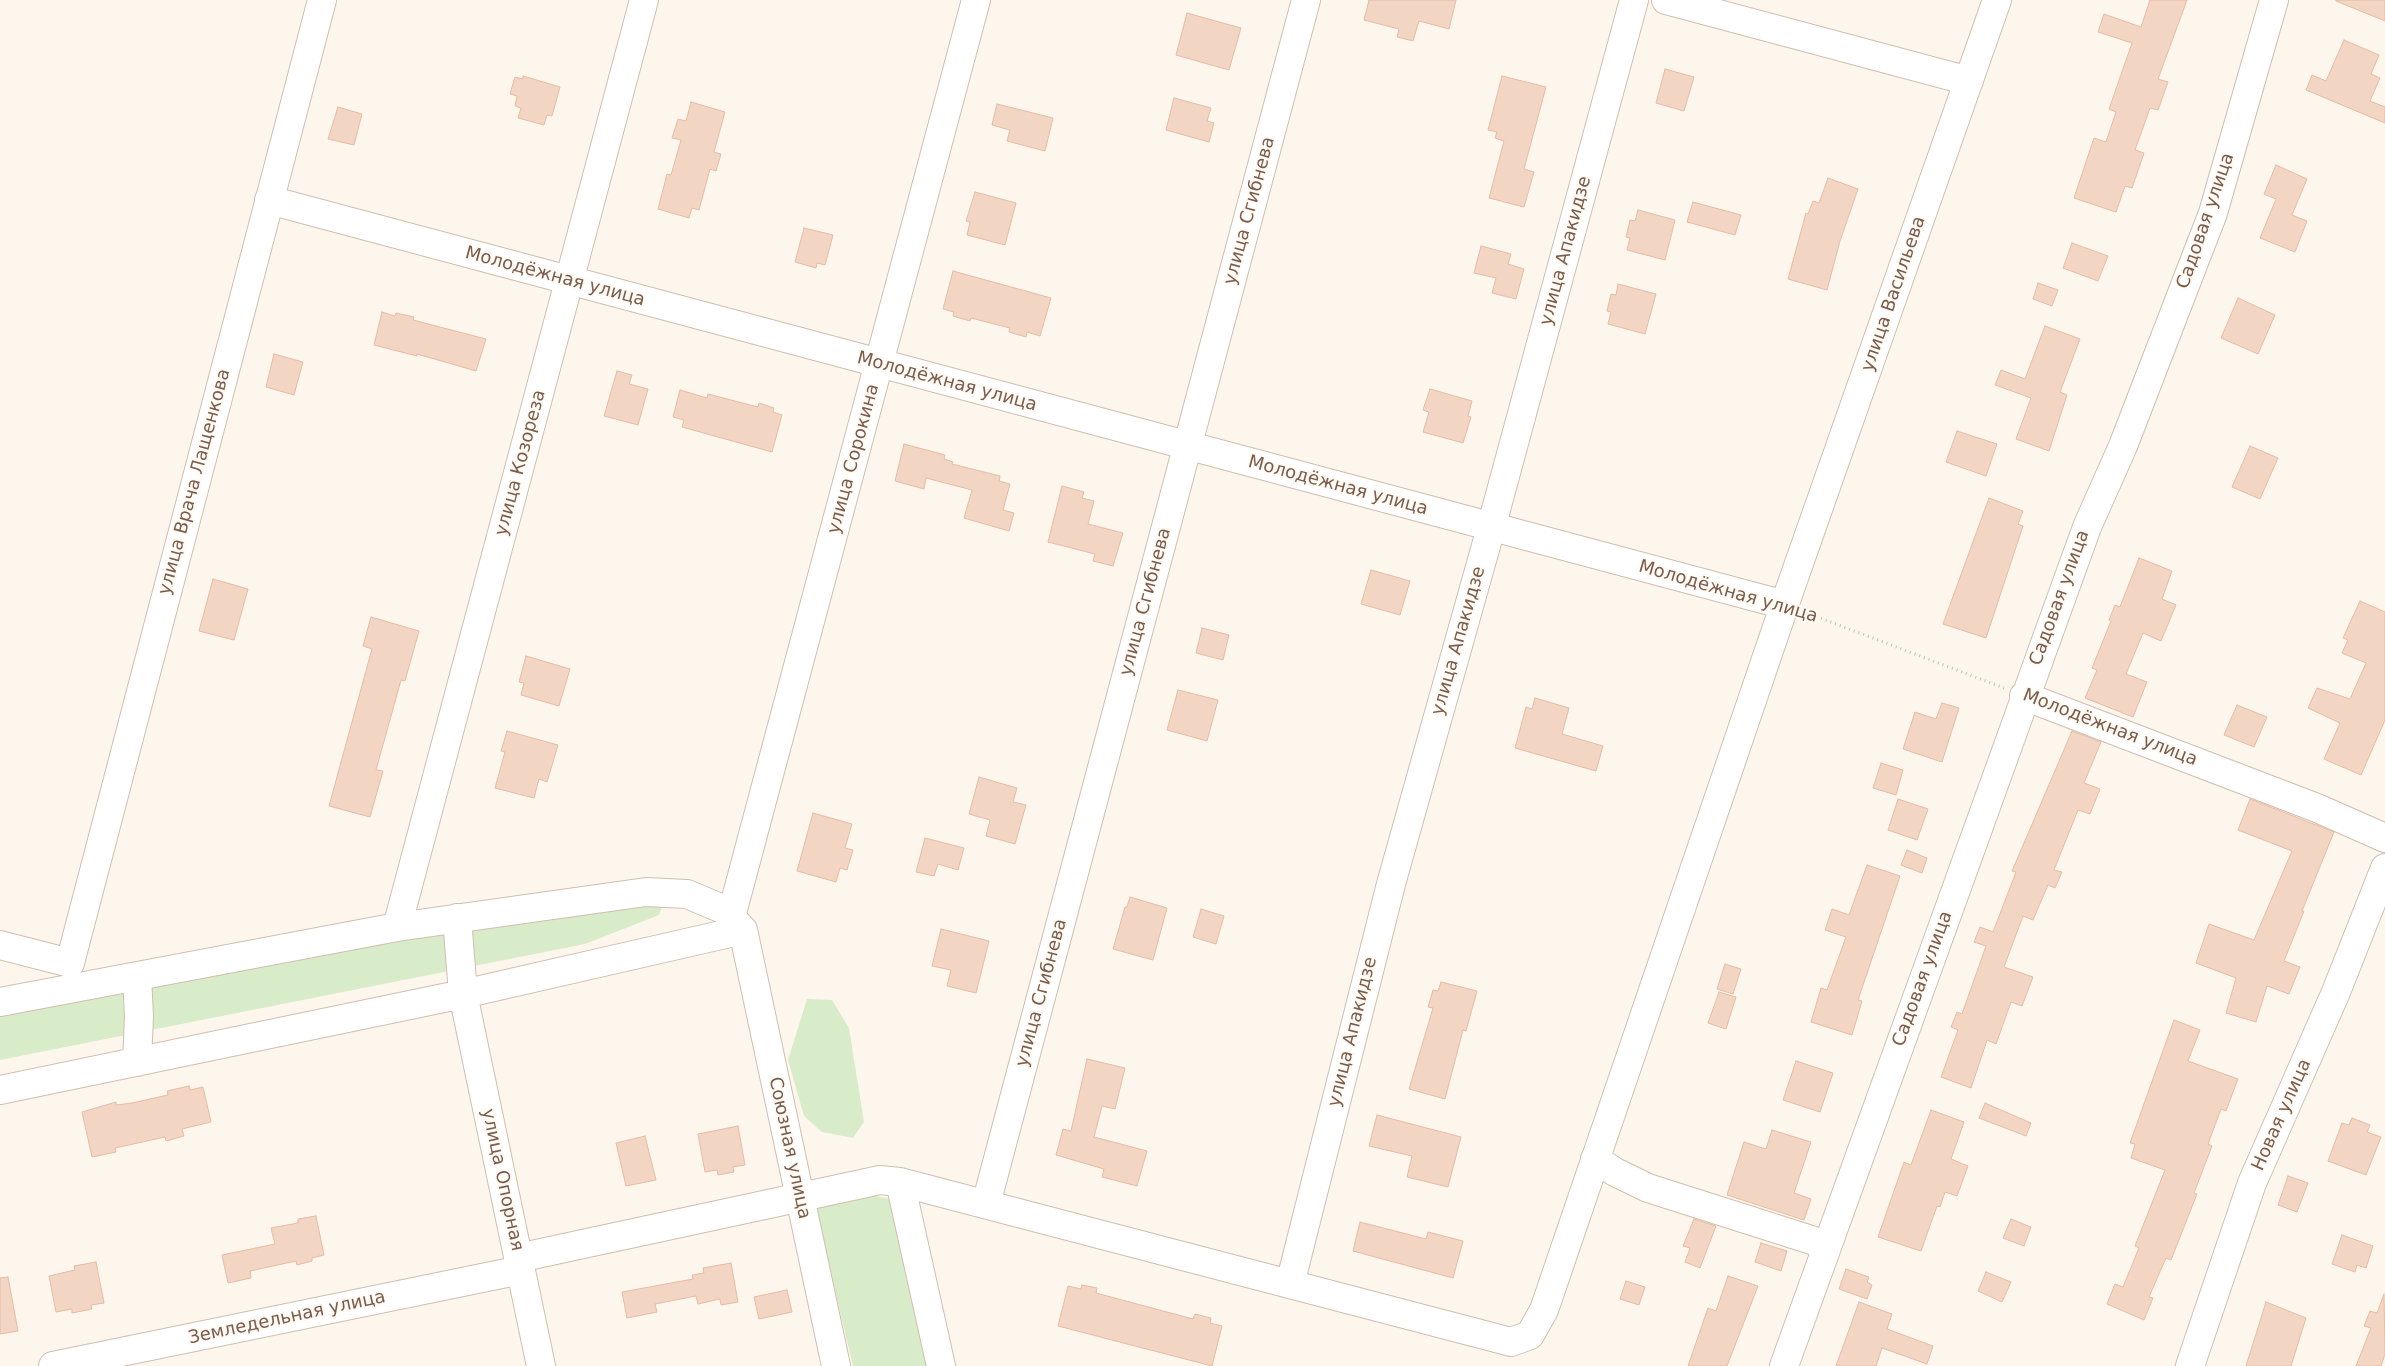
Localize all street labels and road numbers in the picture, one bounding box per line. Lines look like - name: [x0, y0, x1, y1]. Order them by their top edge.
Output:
- street label: улица Сгибнева: [1220, 135, 1280, 287]
- street label: Садовая улица: [2173, 150, 2239, 292]
- street label: улица Апакидзе: [1536, 174, 1596, 328]
- street label: улица Васильева: [1857, 214, 1931, 374]
- street label: Молодёжная улица: [463, 243, 647, 311]
- street label: Молодёжная улица: [855, 348, 1039, 416]
- street label: улица Врача Лащенкова: [154, 367, 236, 597]
- street label: улица Сорокина: [824, 382, 884, 536]
- street label: улица Козореза: [491, 388, 551, 538]
- street label: Молодёжная улица: [1246, 452, 1430, 520]
- street label: улица Сгибнева: [1116, 526, 1176, 678]
- street label: Садовая улица: [2026, 527, 2094, 669]
- street label: Молодёжная улица: [1636, 556, 1820, 628]
- street label: улица Апакидзе: [1427, 564, 1491, 718]
- street label: Молодёжная улица: [2020, 685, 2200, 771]
- street label: Садовая улица: [1889, 908, 1957, 1050]
- street label: улица Сгибнева: [1012, 917, 1072, 1069]
- street label: улица Апакидзе: [1324, 955, 1382, 1109]
- street label: Новая улица: [2248, 1056, 2316, 1174]
- street label: Союзная улица: [763, 1075, 815, 1221]
- street label: улица Опорная: [476, 1107, 528, 1253]
- street label: Земледельная улица: [187, 1287, 387, 1349]

